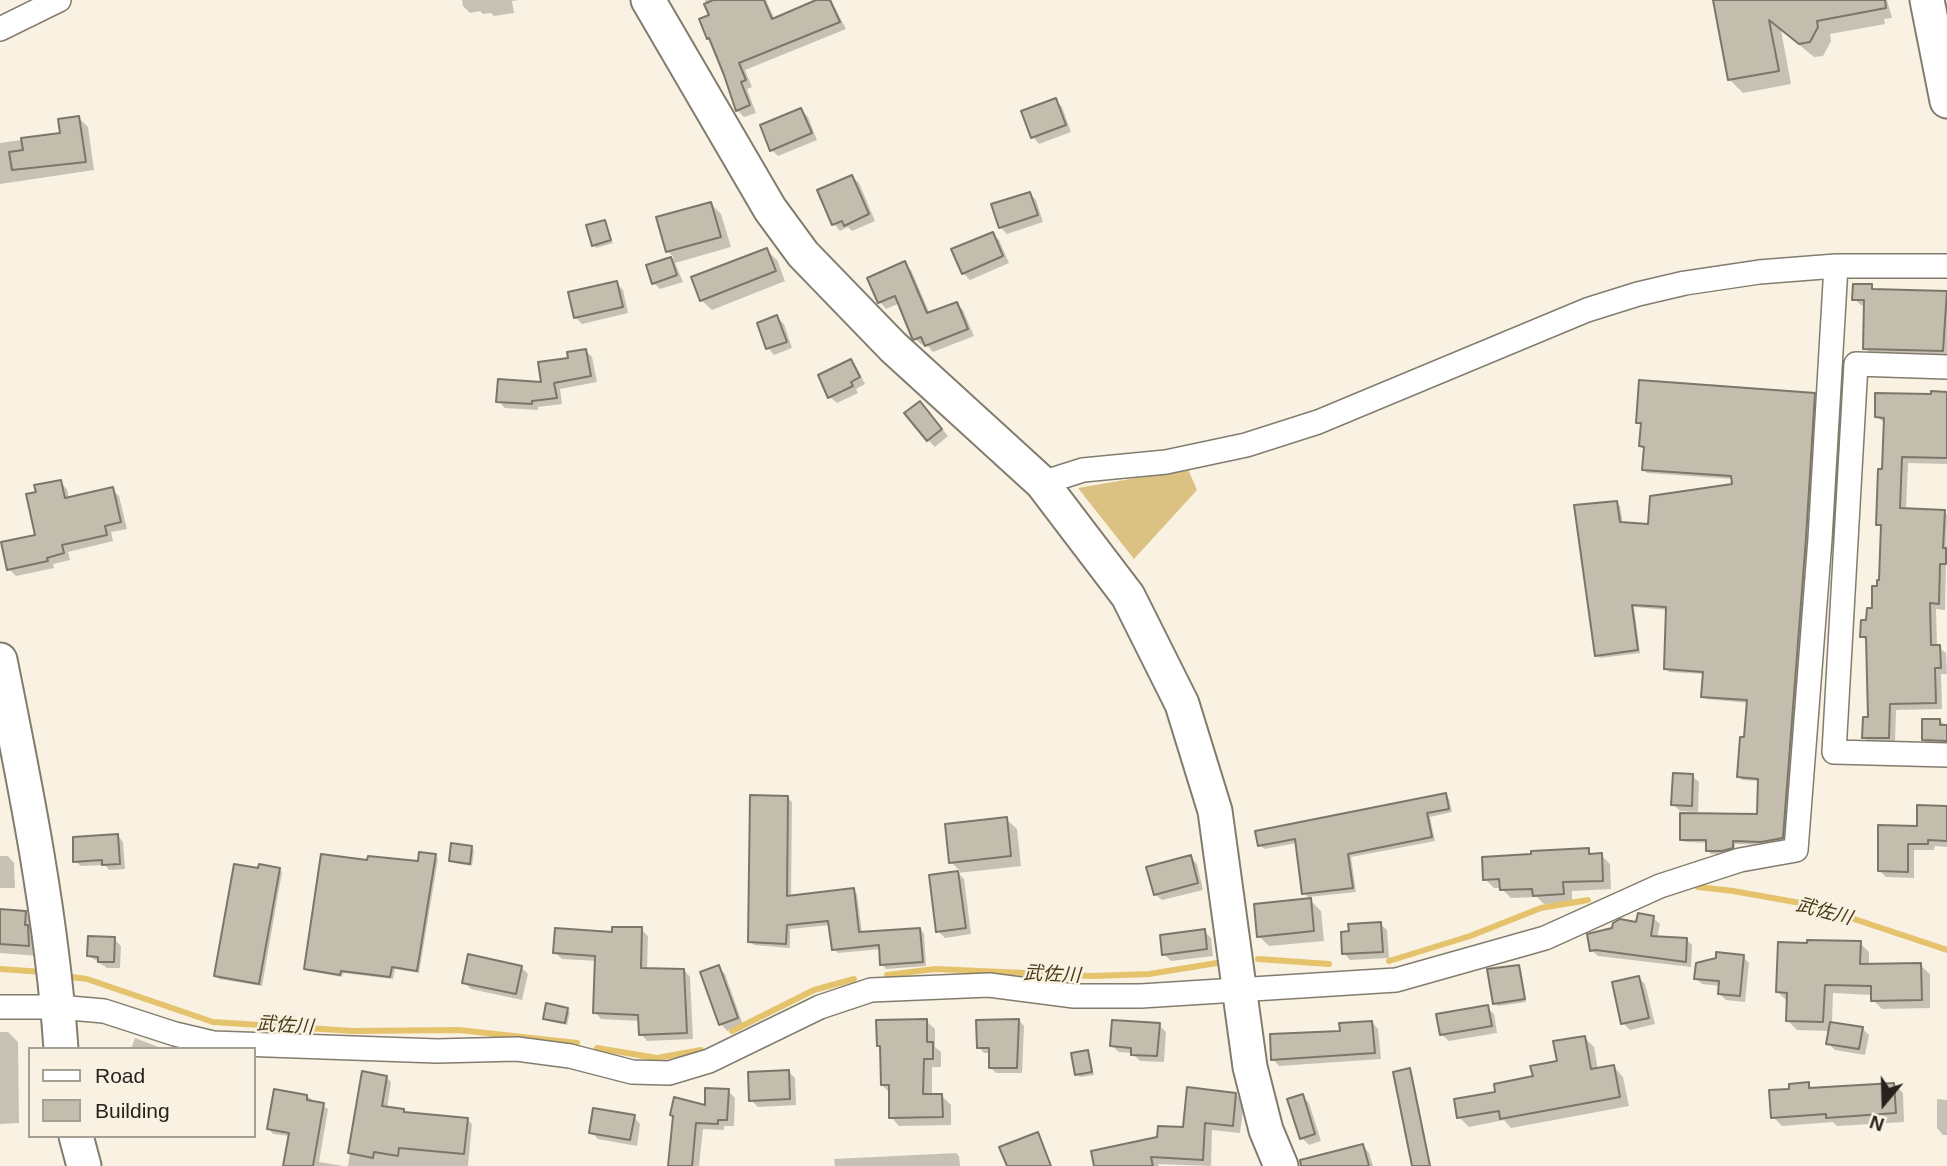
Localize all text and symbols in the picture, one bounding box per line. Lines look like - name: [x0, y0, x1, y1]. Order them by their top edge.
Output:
- water label: 武佐川: [1794, 894, 1854, 930]
- water label: 武佐川: [1023, 962, 1081, 988]
- water label: 武佐川: [256, 1013, 314, 1039]
- legend: [28, 1047, 256, 1138]
- text: Road: [95, 1064, 145, 1087]
- north arrow: [1849, 1068, 1919, 1138]
- text: Building: [95, 1099, 170, 1122]
- text: N: [1867, 1111, 1887, 1135]

